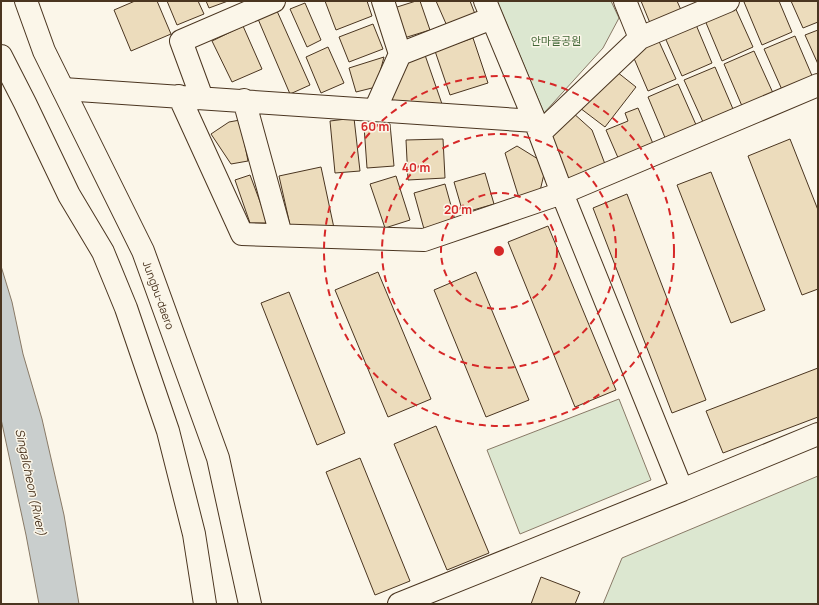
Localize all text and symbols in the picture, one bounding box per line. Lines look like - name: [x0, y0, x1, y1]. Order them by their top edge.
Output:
- park label: 안마을공원: [531, 33, 581, 48]
- text: 60 m: [361, 118, 389, 135]
- text: 40 m: [402, 159, 430, 176]
- text: 20 m: [444, 201, 472, 218]
- centre of rings: [492, 244, 506, 258]
- street label: Jungbu-daero: [140, 259, 178, 332]
- water label: Singalcheon (River): [11, 427, 51, 537]

